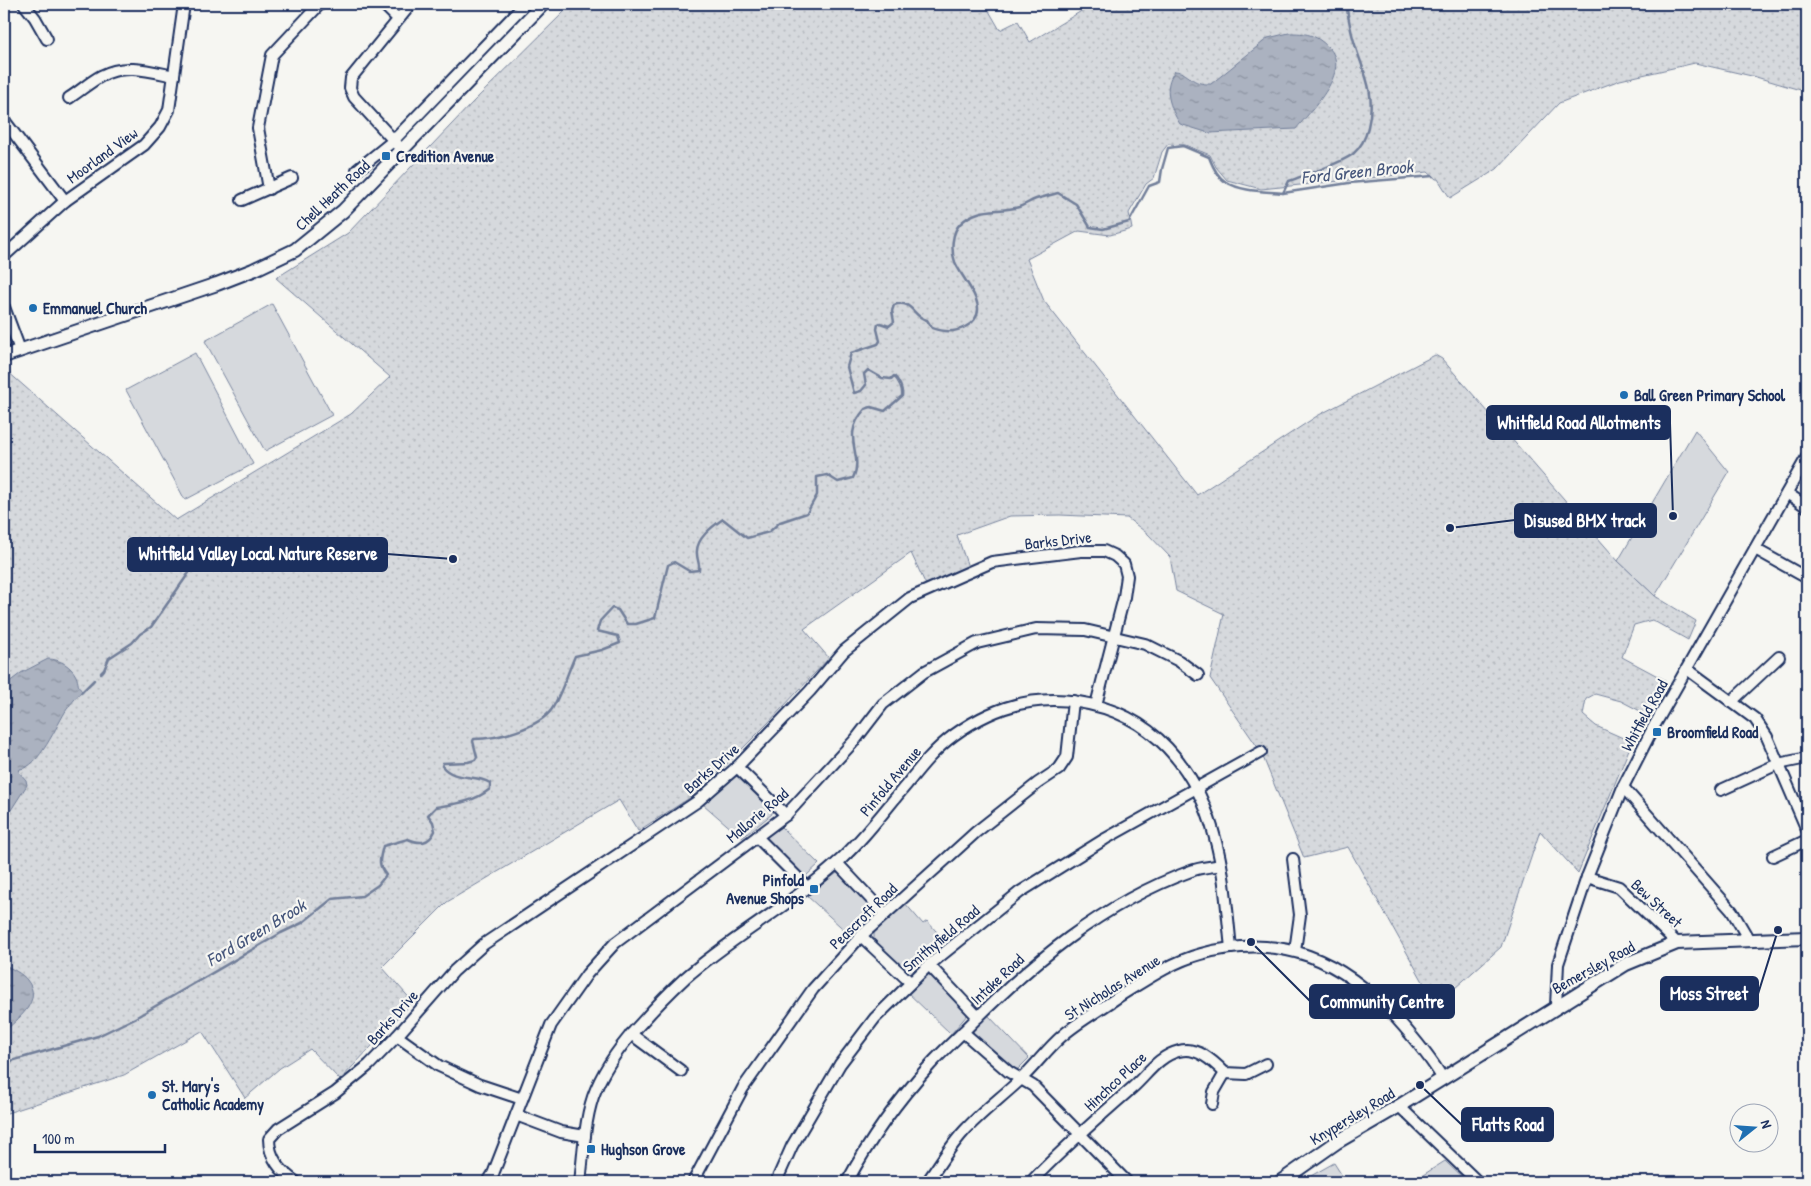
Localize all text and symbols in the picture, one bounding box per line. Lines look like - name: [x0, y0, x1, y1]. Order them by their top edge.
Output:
- street label: Moorland View: [62, 122, 142, 188]
- place label: Credition Avenue: [396, 145, 495, 167]
- marker: Credition Avenue: [380, 150, 392, 162]
- water label: Ford Green Brook: [1300, 153, 1416, 190]
- street label: Chell Heath Road: [290, 155, 374, 235]
- place label: Emmanuel Church: [43, 297, 147, 319]
- marker: Emmanuel Church: [27, 302, 39, 314]
- place label: Ball Green Primary School: [1634, 384, 1786, 407]
- marker: Ball Green Primary School: [1618, 389, 1630, 401]
- callout: Whitfield Road Allotments: [1487, 406, 1670, 439]
- text: Whitfield Road Allotments: [1497, 410, 1661, 435]
- callout: Disused BMX track: [1515, 504, 1656, 537]
- text: Disused BMX track: [1524, 508, 1646, 533]
- street label: Barks Drive: [1023, 525, 1093, 554]
- callout: Whitfield Valley Local Nature Reserve: [128, 538, 387, 571]
- text: Whitfield Valley Local Nature Reserve: [139, 541, 378, 567]
- street label: Whitfield Road: [1615, 675, 1673, 755]
- place label: Broomfield Road: [1667, 721, 1759, 743]
- marker: Broomfield Road: [1651, 726, 1663, 738]
- street label: Barks Drive: [678, 737, 744, 798]
- street label: Pinfold Avenue: [854, 741, 926, 821]
- street label: Mallorie Road: [721, 782, 793, 848]
- place label: Pinfold Avenue Shops: [726, 869, 805, 910]
- street label: Bew Street: [1627, 874, 1688, 933]
- street label: Peascroft Road: [824, 878, 902, 954]
- marker: Pinfold Avenue Shops: [808, 883, 820, 895]
- water label: Ford Green Brook: [201, 892, 312, 972]
- street label: Smithyfield Road: [898, 899, 984, 977]
- street label: Bemersley Road: [1548, 935, 1638, 999]
- street label: St Nicholas Avenue: [1060, 948, 1165, 1025]
- street label: Intake Road: [965, 949, 1029, 1009]
- callout: Moss Street: [1661, 977, 1758, 1010]
- text: Moss Street: [1670, 981, 1749, 1006]
- street label: Barks Drive: [361, 984, 423, 1049]
- callout: Community Centre: [1310, 985, 1454, 1018]
- text: Community Centre: [1320, 989, 1445, 1015]
- street label: Hinchco Place: [1079, 1046, 1152, 1116]
- place label: St. Mary's Catholic Academy: [162, 1075, 264, 1116]
- street label: Knypersley Road: [1306, 1082, 1398, 1150]
- marker: St. Mary's Catholic Academy: [146, 1089, 158, 1101]
- north arrow: [1728, 1104, 1778, 1154]
- callout: Flatts Road: [1462, 1108, 1553, 1141]
- text: Flatts Road: [1471, 1112, 1544, 1137]
- text: N: [1757, 1118, 1777, 1131]
- scale bar: [35, 1121, 165, 1153]
- text: 100 m: [42, 1128, 75, 1149]
- place label: Hughson Grove: [601, 1138, 686, 1161]
- marker: Hughson Grove: [585, 1143, 597, 1155]

